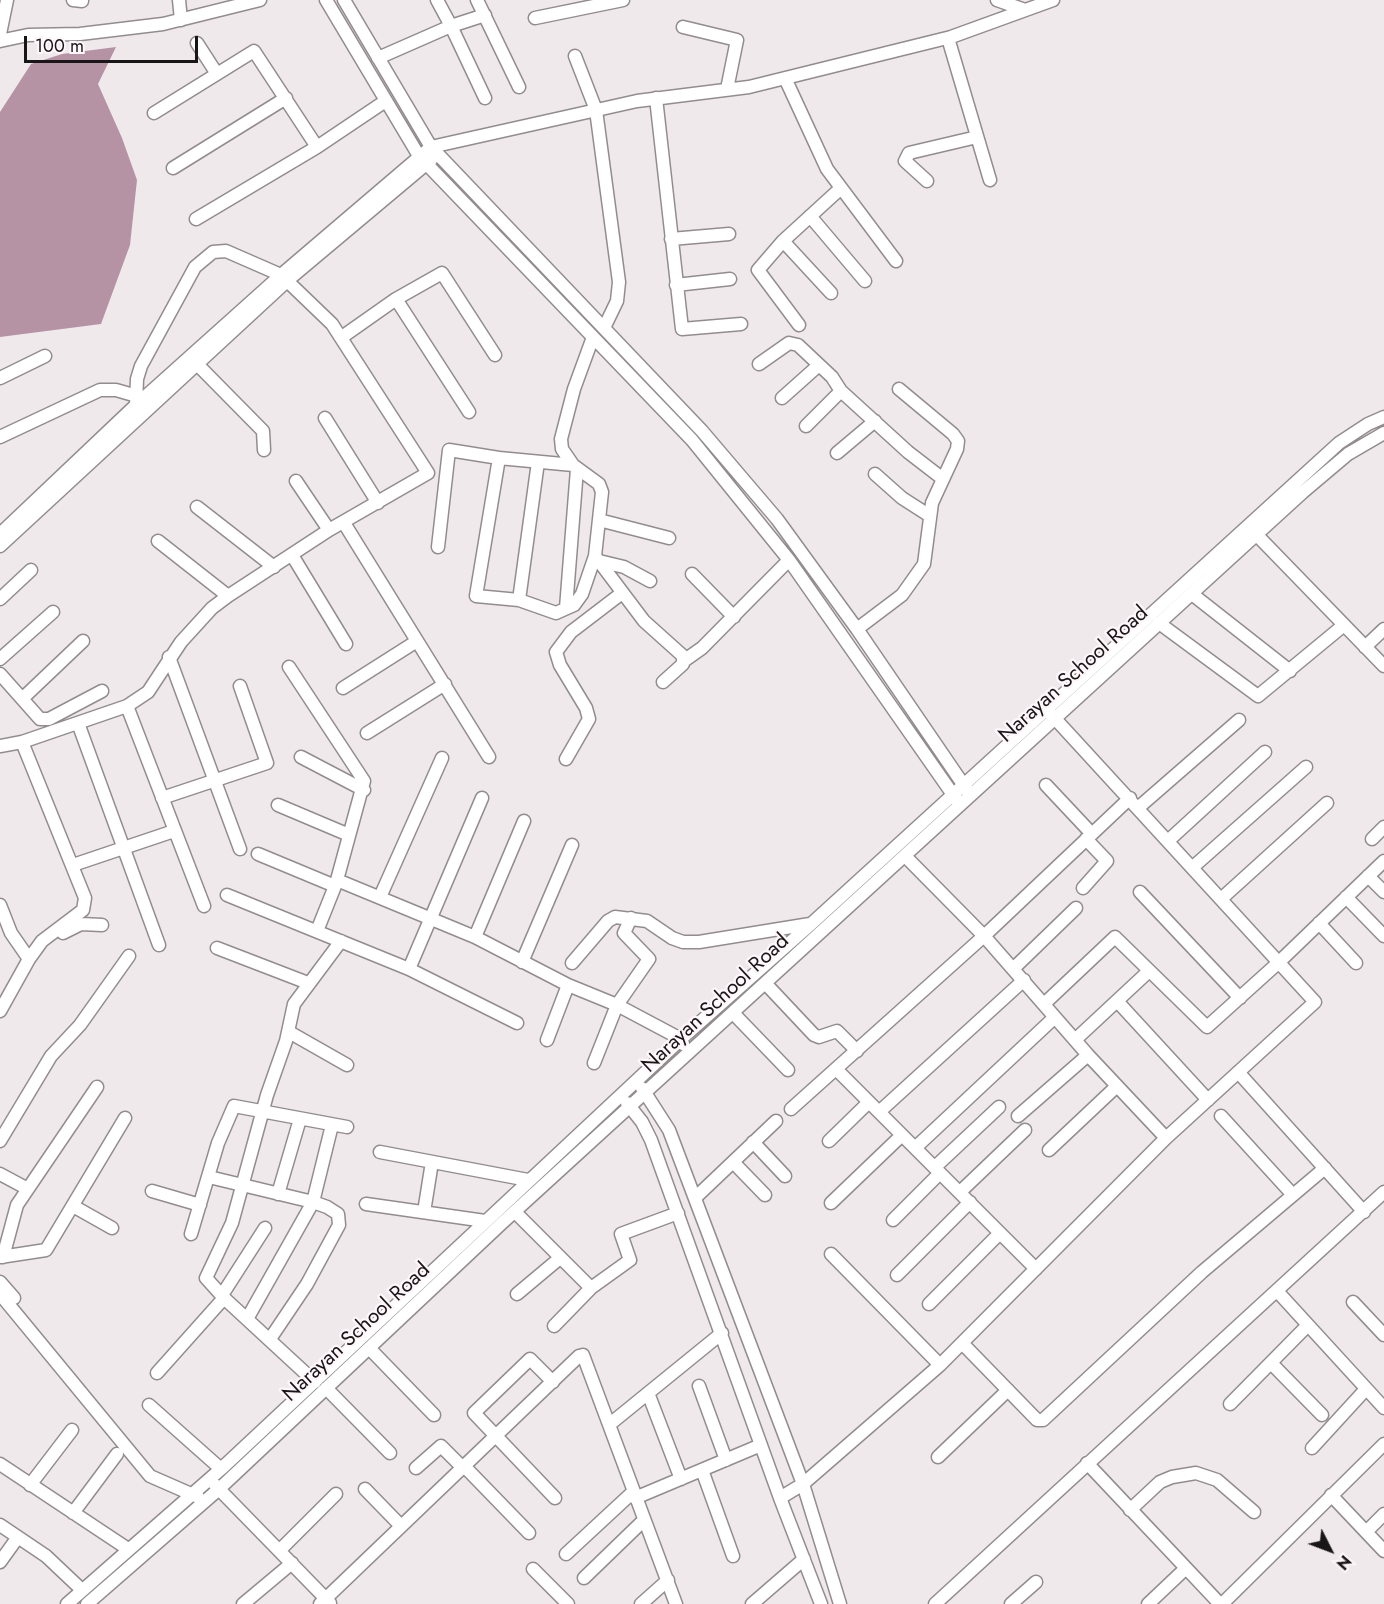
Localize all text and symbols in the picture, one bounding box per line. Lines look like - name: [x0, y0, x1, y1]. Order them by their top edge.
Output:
- scale bar: [27, 24, 201, 62]
- text: 100 m: [35, 33, 84, 59]
- street label: Narayan School Road: [994, 601, 1154, 749]
- street label: Narayan School Road: [637, 929, 795, 1079]
- street label: Narayan School Road: [278, 1258, 436, 1408]
- north arrow: [1300, 1520, 1360, 1580]
- text: N: [1331, 1550, 1357, 1575]

